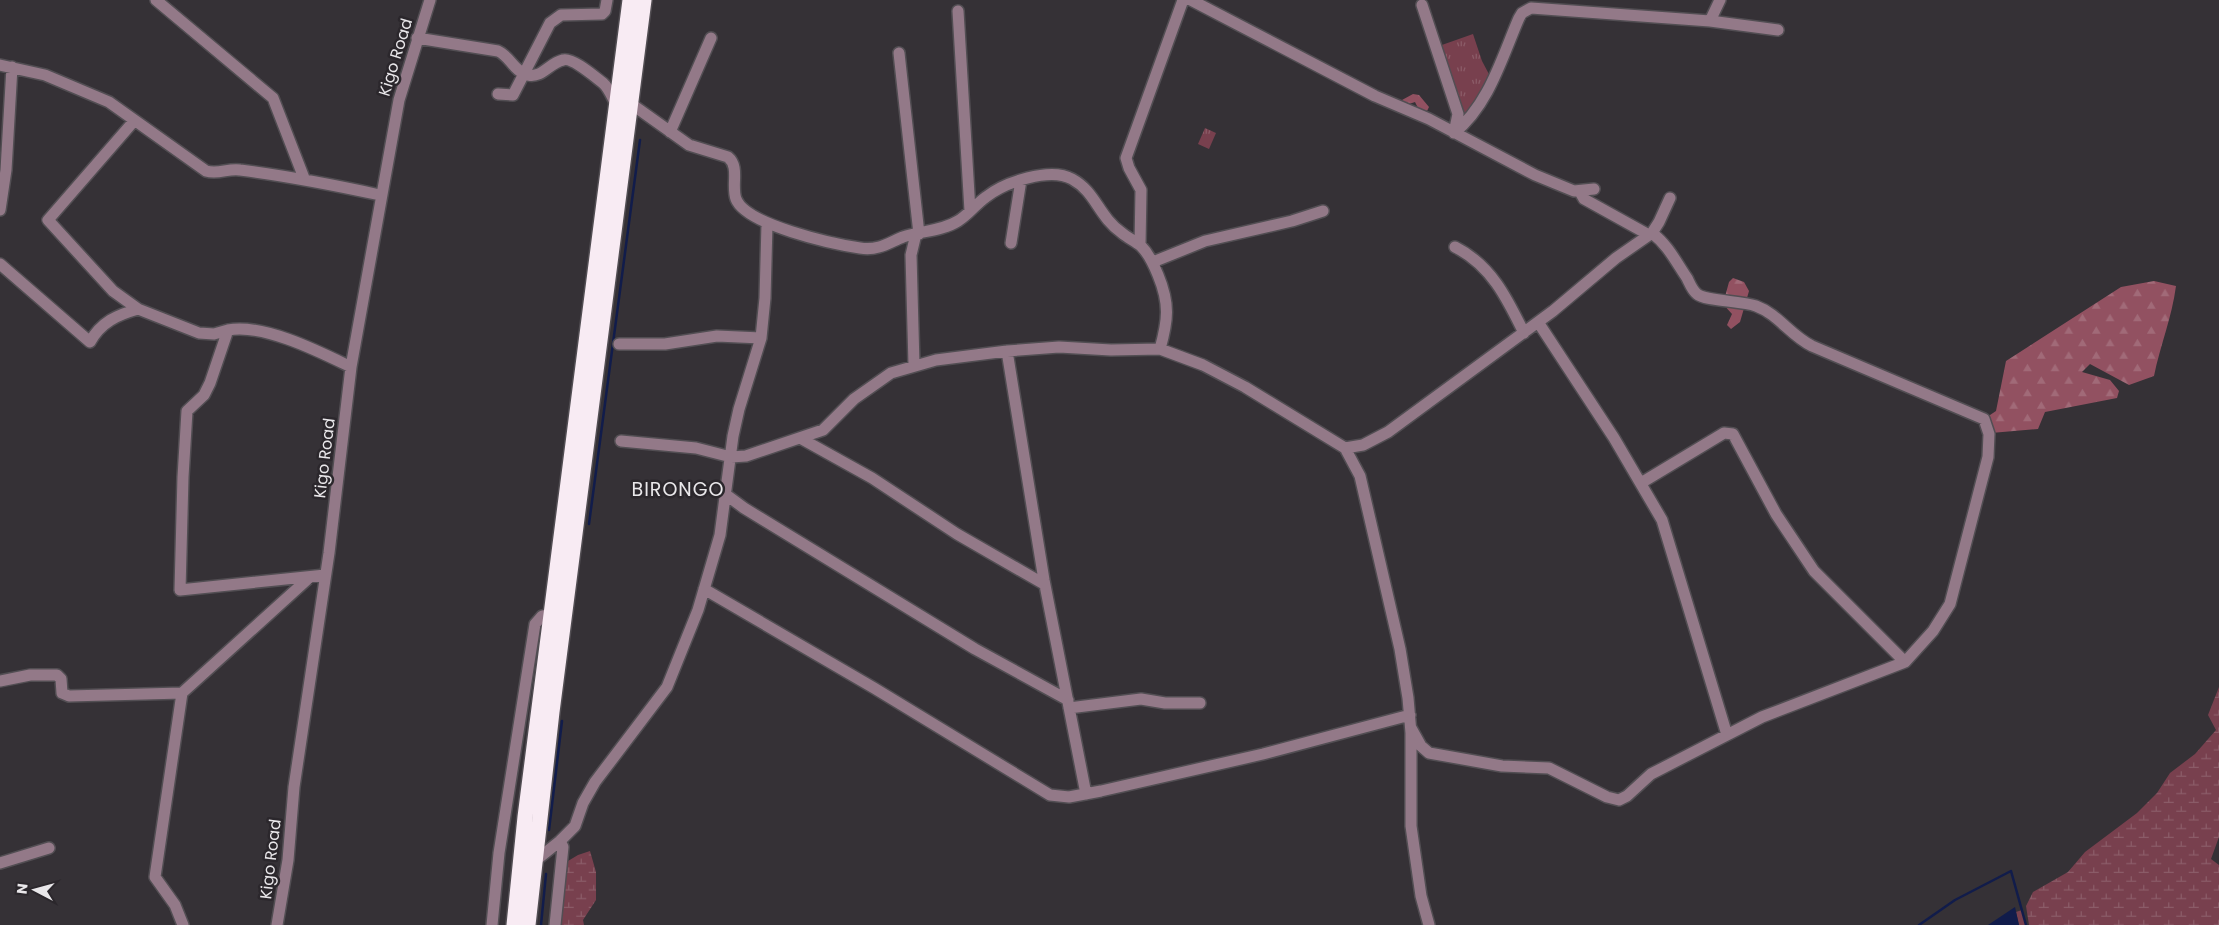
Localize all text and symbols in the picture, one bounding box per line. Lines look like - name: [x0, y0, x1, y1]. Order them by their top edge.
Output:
- street label: Kigo Road: [373, 15, 418, 99]
- street label: Kigo Road: [308, 417, 341, 499]
- district label: BIRONGO: [632, 476, 724, 503]
- street label: Kigo Road: [254, 818, 287, 900]
- north arrow: [10, 865, 60, 915]
- text: N: [12, 882, 33, 895]

